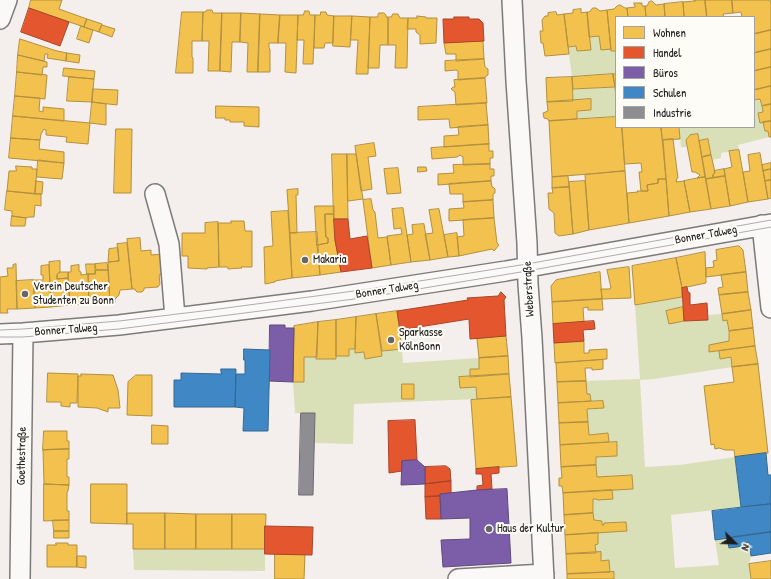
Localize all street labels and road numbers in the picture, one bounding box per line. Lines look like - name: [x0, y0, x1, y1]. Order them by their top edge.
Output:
- street label: Bonner Talweg: [674, 222, 738, 248]
- street label: Weberstraße: [520, 261, 538, 317]
- street label: Bonner Talweg: [355, 278, 419, 302]
- street label: Bonner Talweg: [34, 321, 98, 339]
- street label: Goethestraße: [14, 427, 30, 485]

